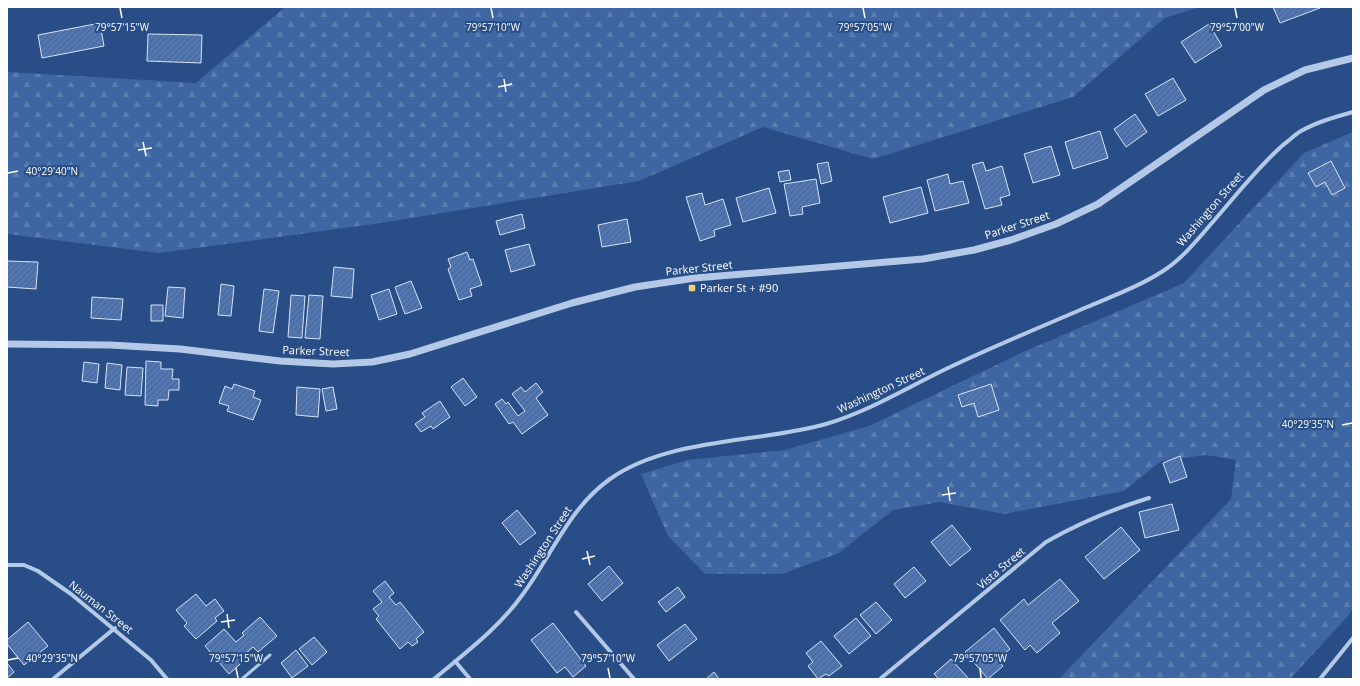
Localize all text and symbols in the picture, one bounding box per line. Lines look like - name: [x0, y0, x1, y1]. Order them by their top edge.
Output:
- text: 79°57'15"W: [95, 20, 150, 34]
- text: 79°57'10"W: [466, 20, 521, 34]
- text: 79°57'05"W: [838, 20, 893, 34]
- text: 79°57'00"W: [1210, 20, 1265, 34]
- text: 40°29'40"N: [26, 164, 78, 178]
- street label: Washington Street: [1173, 168, 1246, 249]
- street label: Parker Street: [983, 207, 1051, 242]
- street label: Parker Street: [665, 257, 733, 278]
- place label: Parker St + #90: [700, 280, 778, 295]
- marker: Parker St + #90: [687, 283, 697, 293]
- street label: Parker Street: [282, 342, 350, 359]
- street label: Washington Street: [835, 363, 927, 416]
- text: 40°29'35"N: [1282, 417, 1334, 431]
- street label: Washington Street: [511, 503, 575, 590]
- street label: Vista Street: [974, 543, 1028, 592]
- street label: Nauman Street: [66, 577, 137, 637]
- text: 40°29'35"N: [26, 651, 78, 665]
- text: 79°57'15"W: [209, 651, 264, 665]
- text: 79°57'10"W: [581, 651, 636, 665]
- text: 79°57'05"W: [953, 651, 1008, 665]

